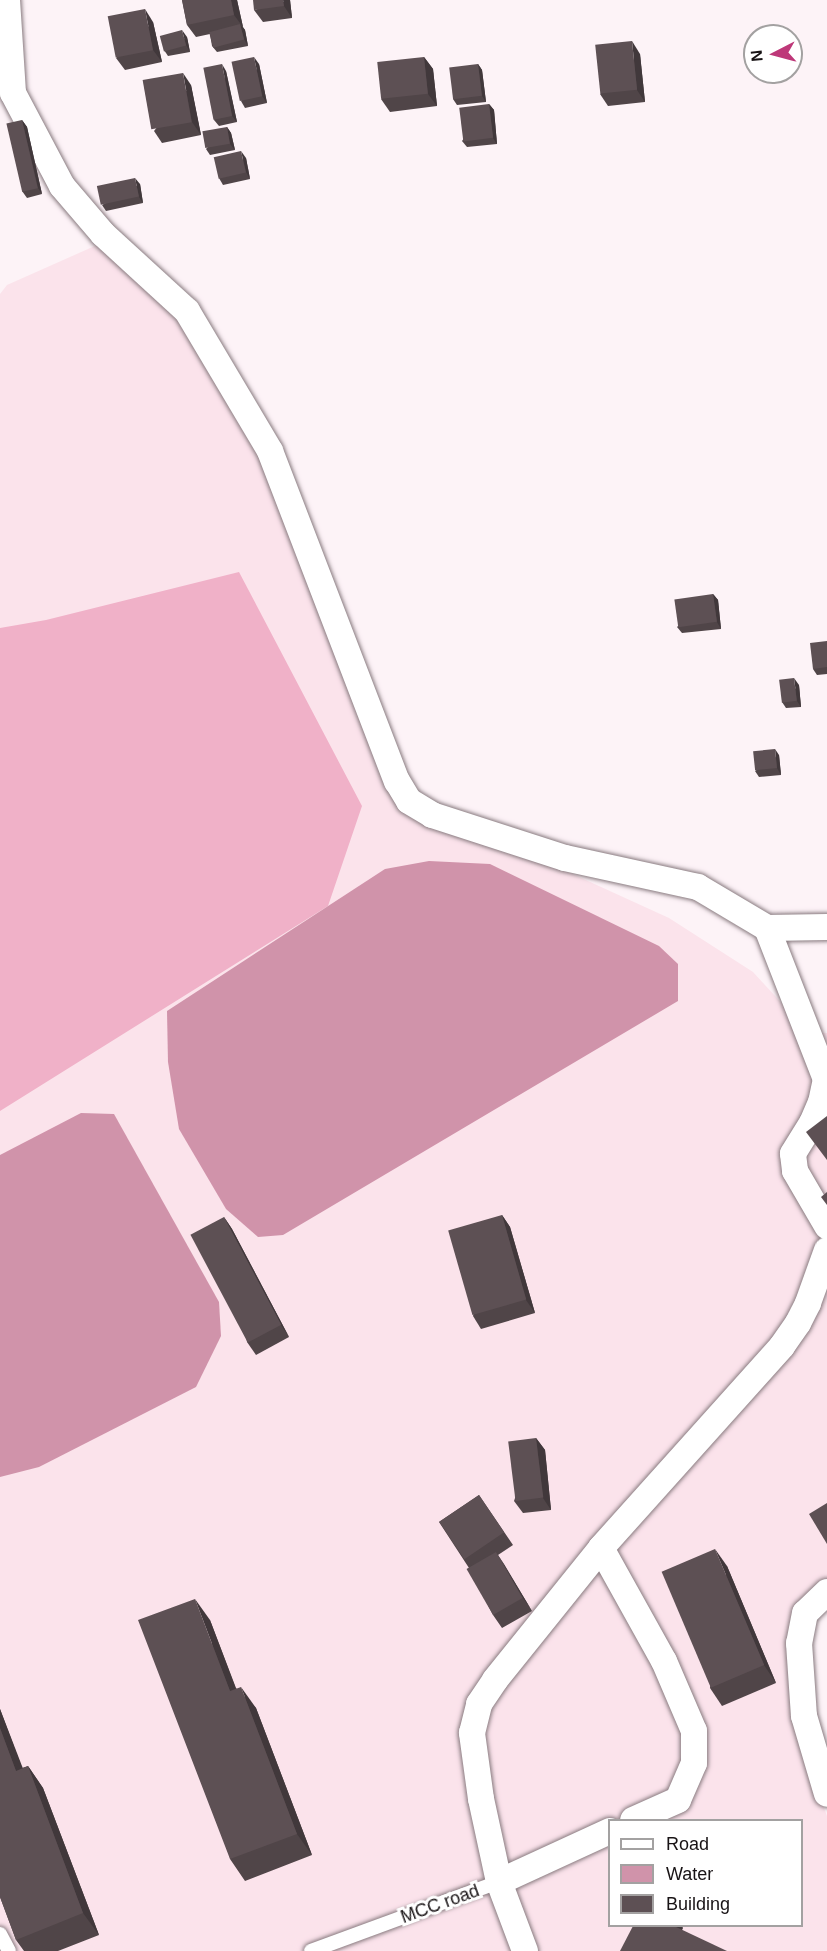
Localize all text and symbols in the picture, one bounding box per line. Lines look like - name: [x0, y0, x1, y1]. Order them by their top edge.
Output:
- north arrow: [743, 24, 803, 84]
- text: N: [748, 49, 766, 62]
- legend: [608, 1819, 803, 1927]
- text: Road: [666, 1834, 709, 1854]
- text: Water: [666, 1864, 713, 1884]
- street label: MCC road: [398, 1880, 482, 1928]
- text: Building: [666, 1894, 730, 1914]

